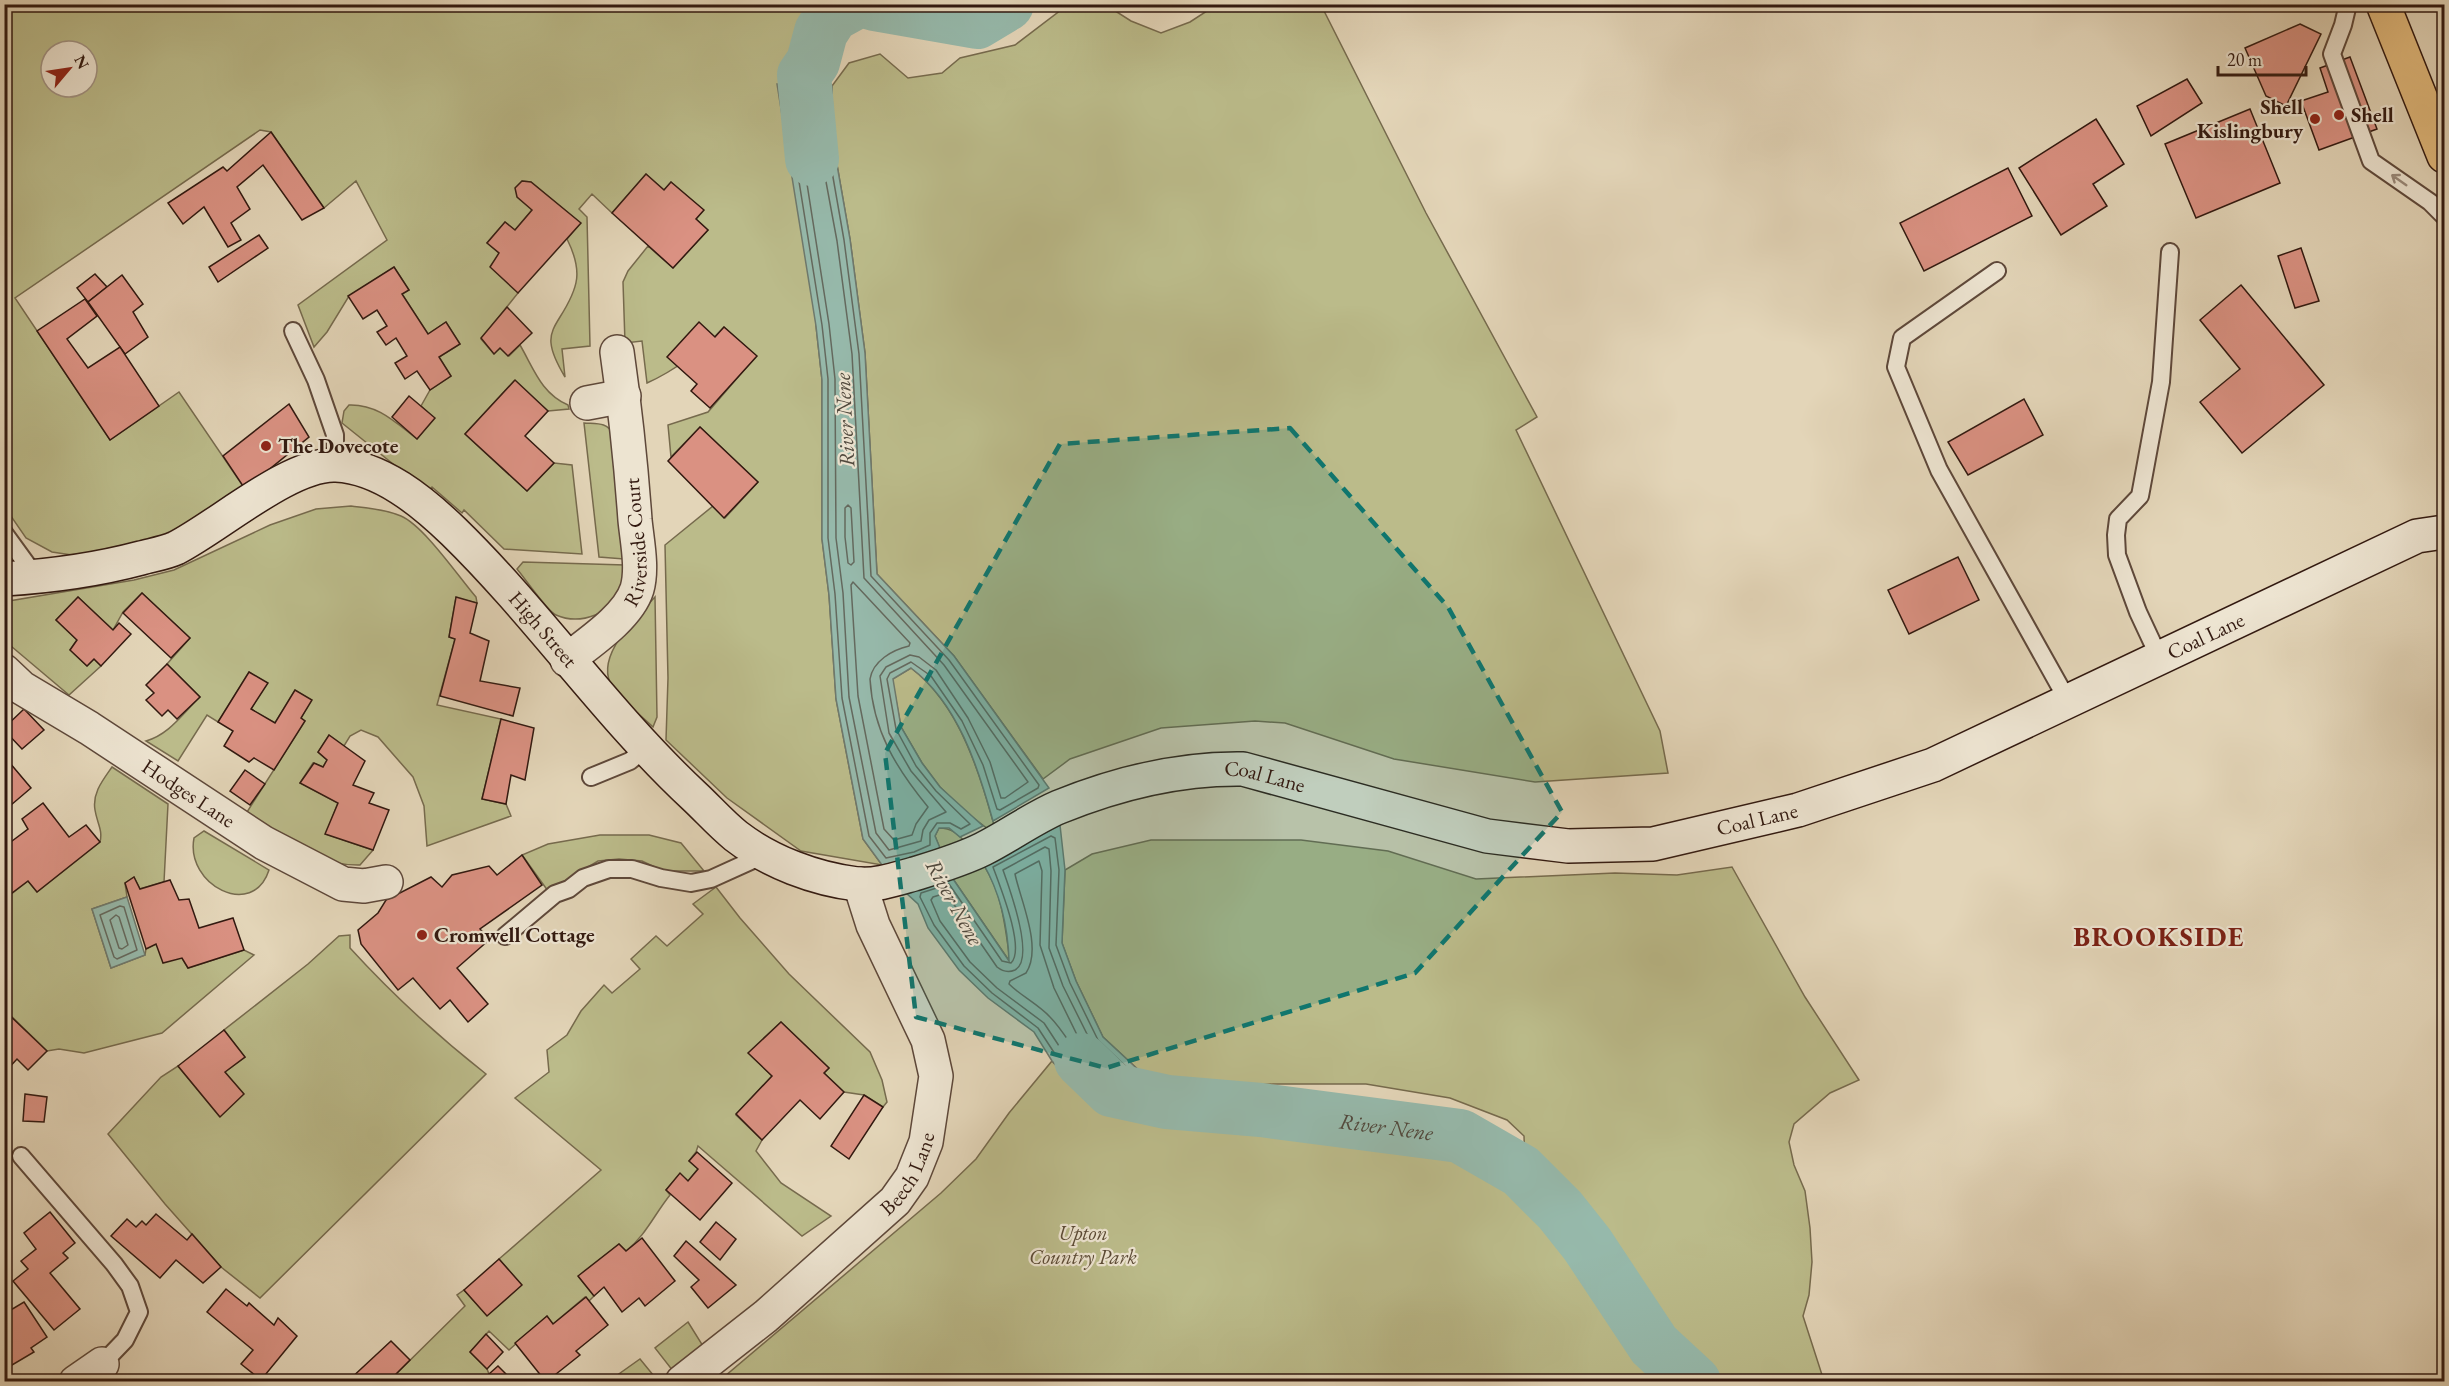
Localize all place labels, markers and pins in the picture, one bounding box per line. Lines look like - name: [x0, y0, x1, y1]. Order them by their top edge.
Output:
- place label: Shell Kislingbury: [2197, 93, 2304, 144]
- place label: Shell: [2351, 101, 2394, 128]
- marker: Shell: [2332, 108, 2346, 122]
- marker: Shell Kislingbury: [2308, 112, 2322, 126]
- place label: The Dovecote: [278, 432, 399, 459]
- marker: The Dovecote: [259, 439, 273, 453]
- place label: Cromwell Cottage: [434, 921, 595, 948]
- marker: Cromwell Cottage: [415, 928, 429, 942]

